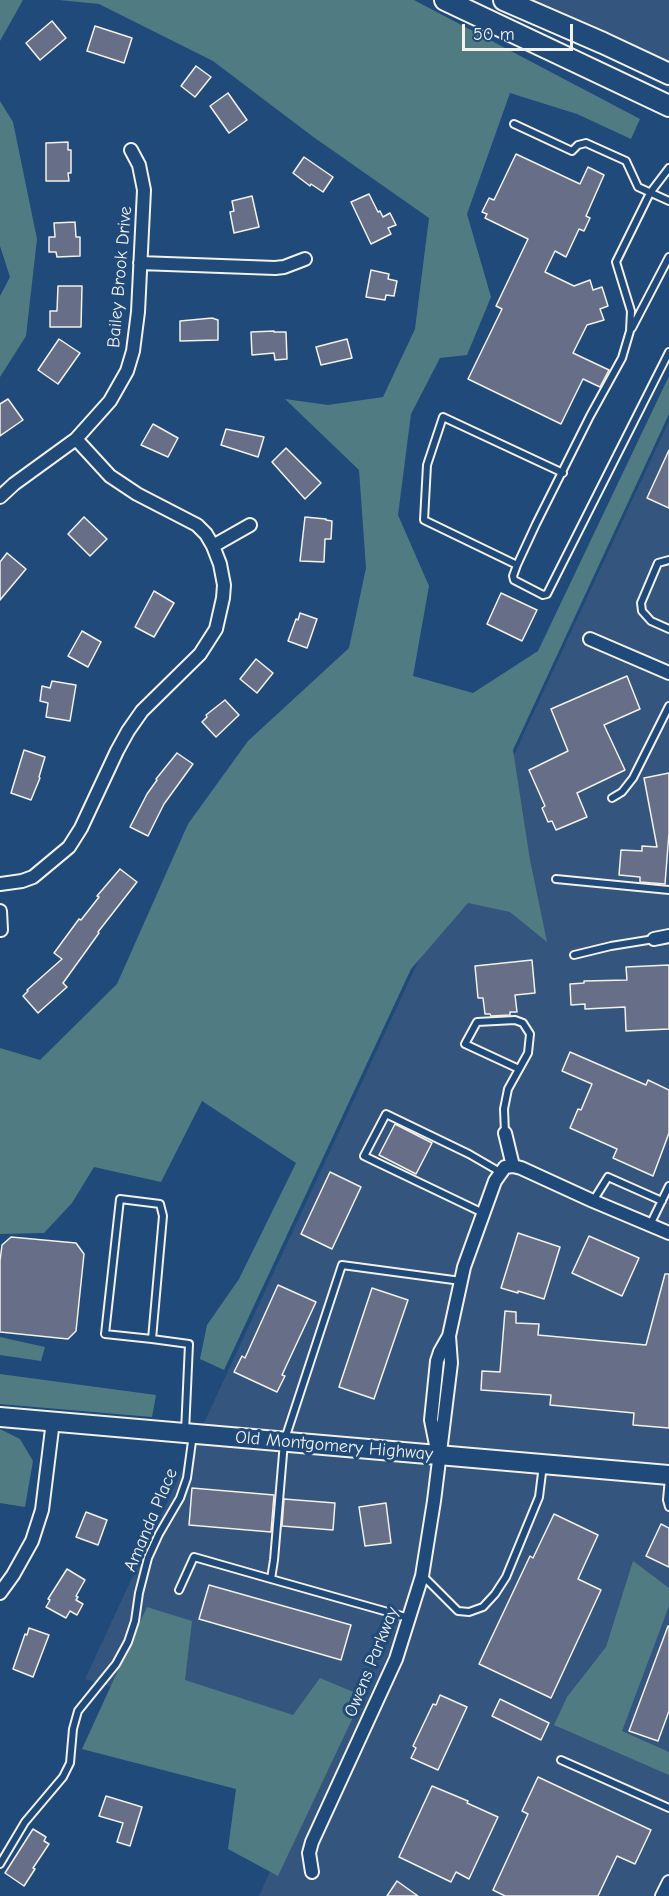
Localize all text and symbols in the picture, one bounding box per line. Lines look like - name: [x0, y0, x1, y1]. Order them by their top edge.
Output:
- scale bar: [465, 12, 576, 50]
- text: 50 m: [473, 24, 515, 45]
- street label: Bailey Brook Drive: [103, 205, 137, 349]
- street label: Old Montgomery Highway: [234, 1427, 434, 1465]
- street label: Amanda Place: [119, 1465, 183, 1575]
- street label: Owens Parkway: [340, 1604, 404, 1720]

